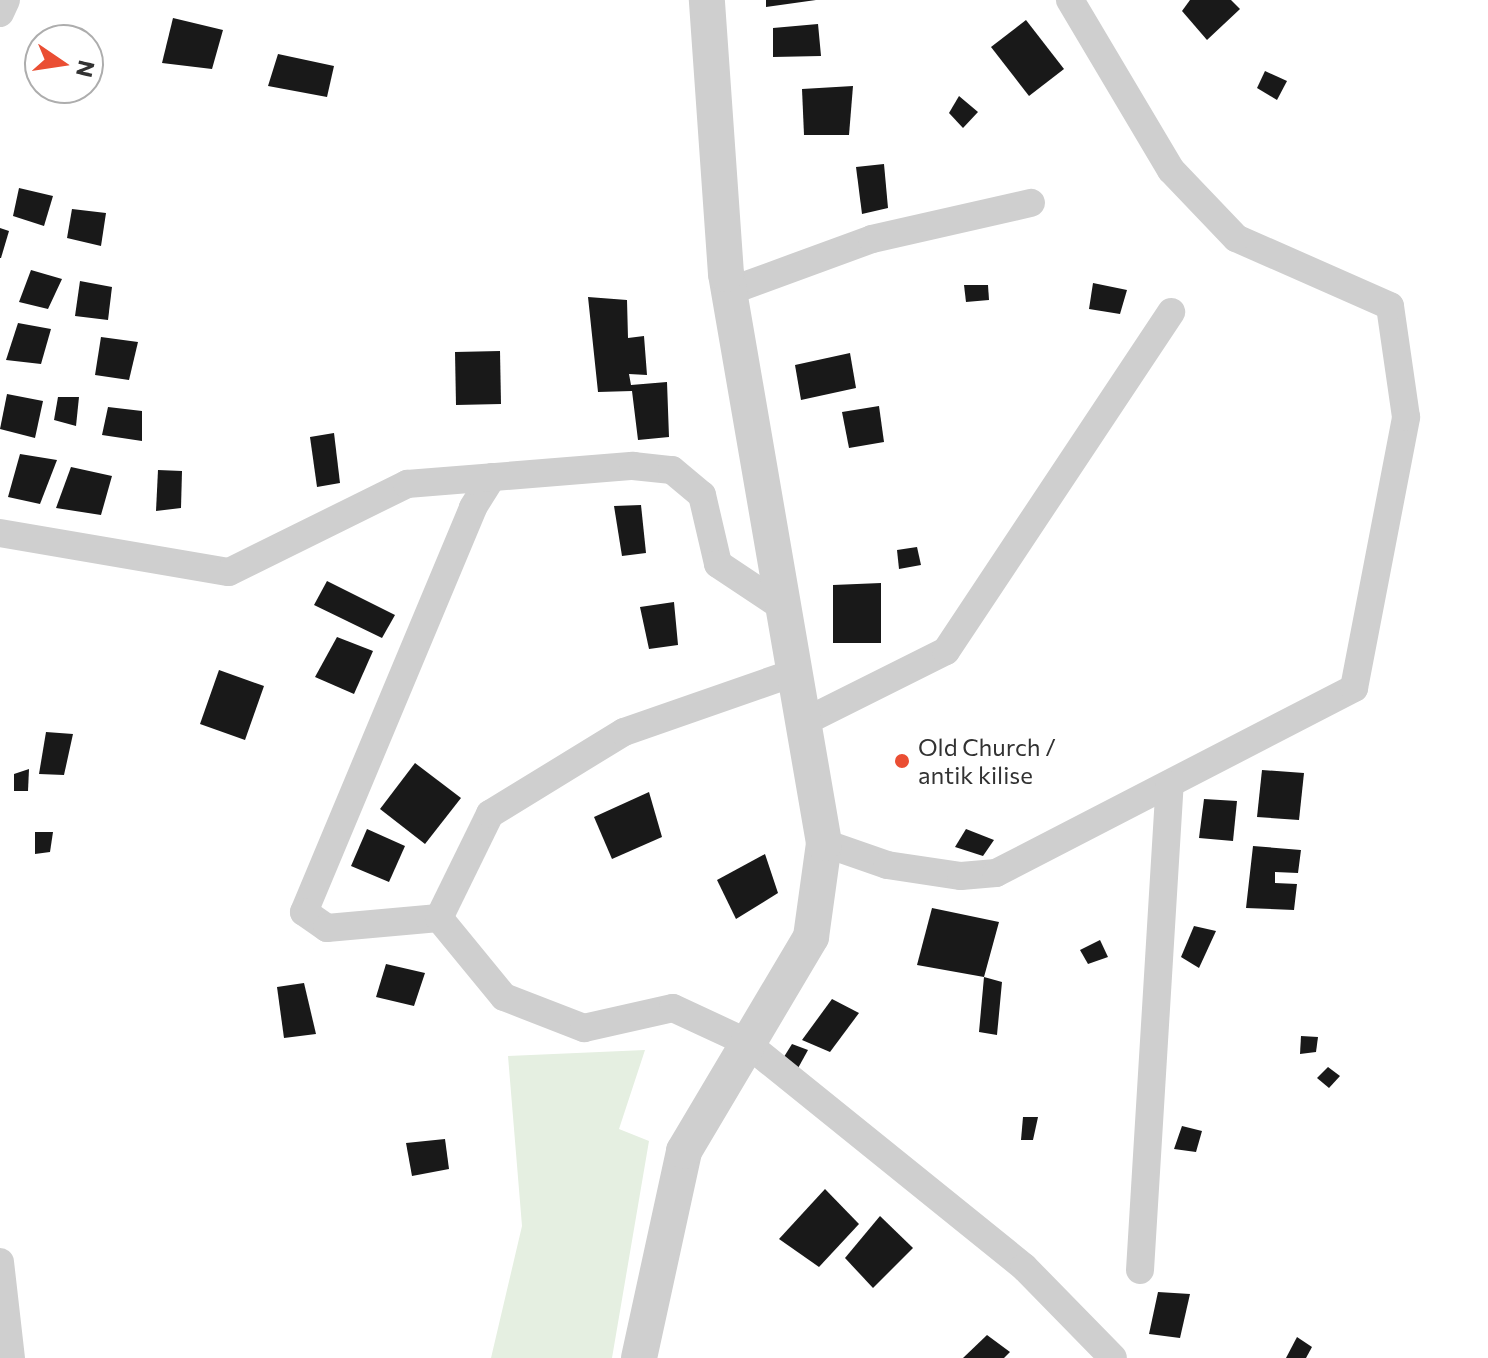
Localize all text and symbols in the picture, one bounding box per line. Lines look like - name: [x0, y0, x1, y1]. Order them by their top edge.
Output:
- north arrow: [24, 24, 104, 104]
- text: N: [71, 58, 101, 80]
- place label: Old Church / antik kilise: [918, 733, 1056, 789]
- marker: Old Church / antik kilise: [893, 752, 911, 770]

